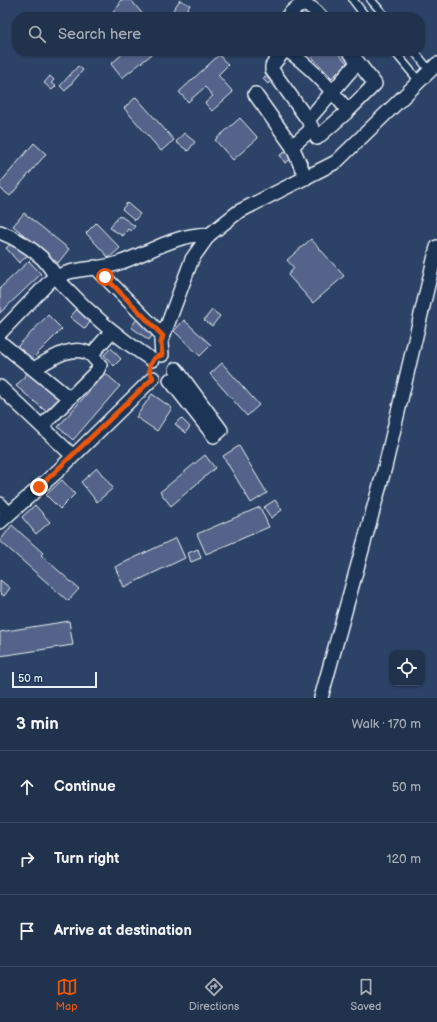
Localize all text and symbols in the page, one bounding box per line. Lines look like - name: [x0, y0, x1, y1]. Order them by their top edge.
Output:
- search box: [12, 12, 425, 56]
- icon: search: [26, 23, 48, 45]
- text: Search here: [58, 25, 141, 44]
- route start: [96, 268, 114, 286]
- route end: [30, 478, 48, 496]
- map controls: [389, 650, 425, 686]
- button: locate: [389, 650, 425, 686]
- scale bar: [12, 670, 97, 689]
- text: 50 m: [18, 672, 43, 685]
- text: 3 min: [16, 714, 59, 734]
- text: Walk · 170 m: [351, 716, 421, 732]
- icon: ahead: [16, 776, 38, 798]
- text: Continue: [54, 777, 116, 796]
- text: 50 m: [392, 779, 421, 795]
- icon: right: [16, 848, 38, 870]
- text: Turn right: [54, 849, 119, 868]
- text: 120 m: [386, 851, 421, 867]
- icon: arrive: [16, 920, 38, 942]
- text: Arrive at destination: [54, 921, 192, 940]
- tab: Map: [56, 976, 78, 1013]
- tab: Directions: [189, 976, 239, 1013]
- tab: Saved: [351, 976, 381, 1013]

